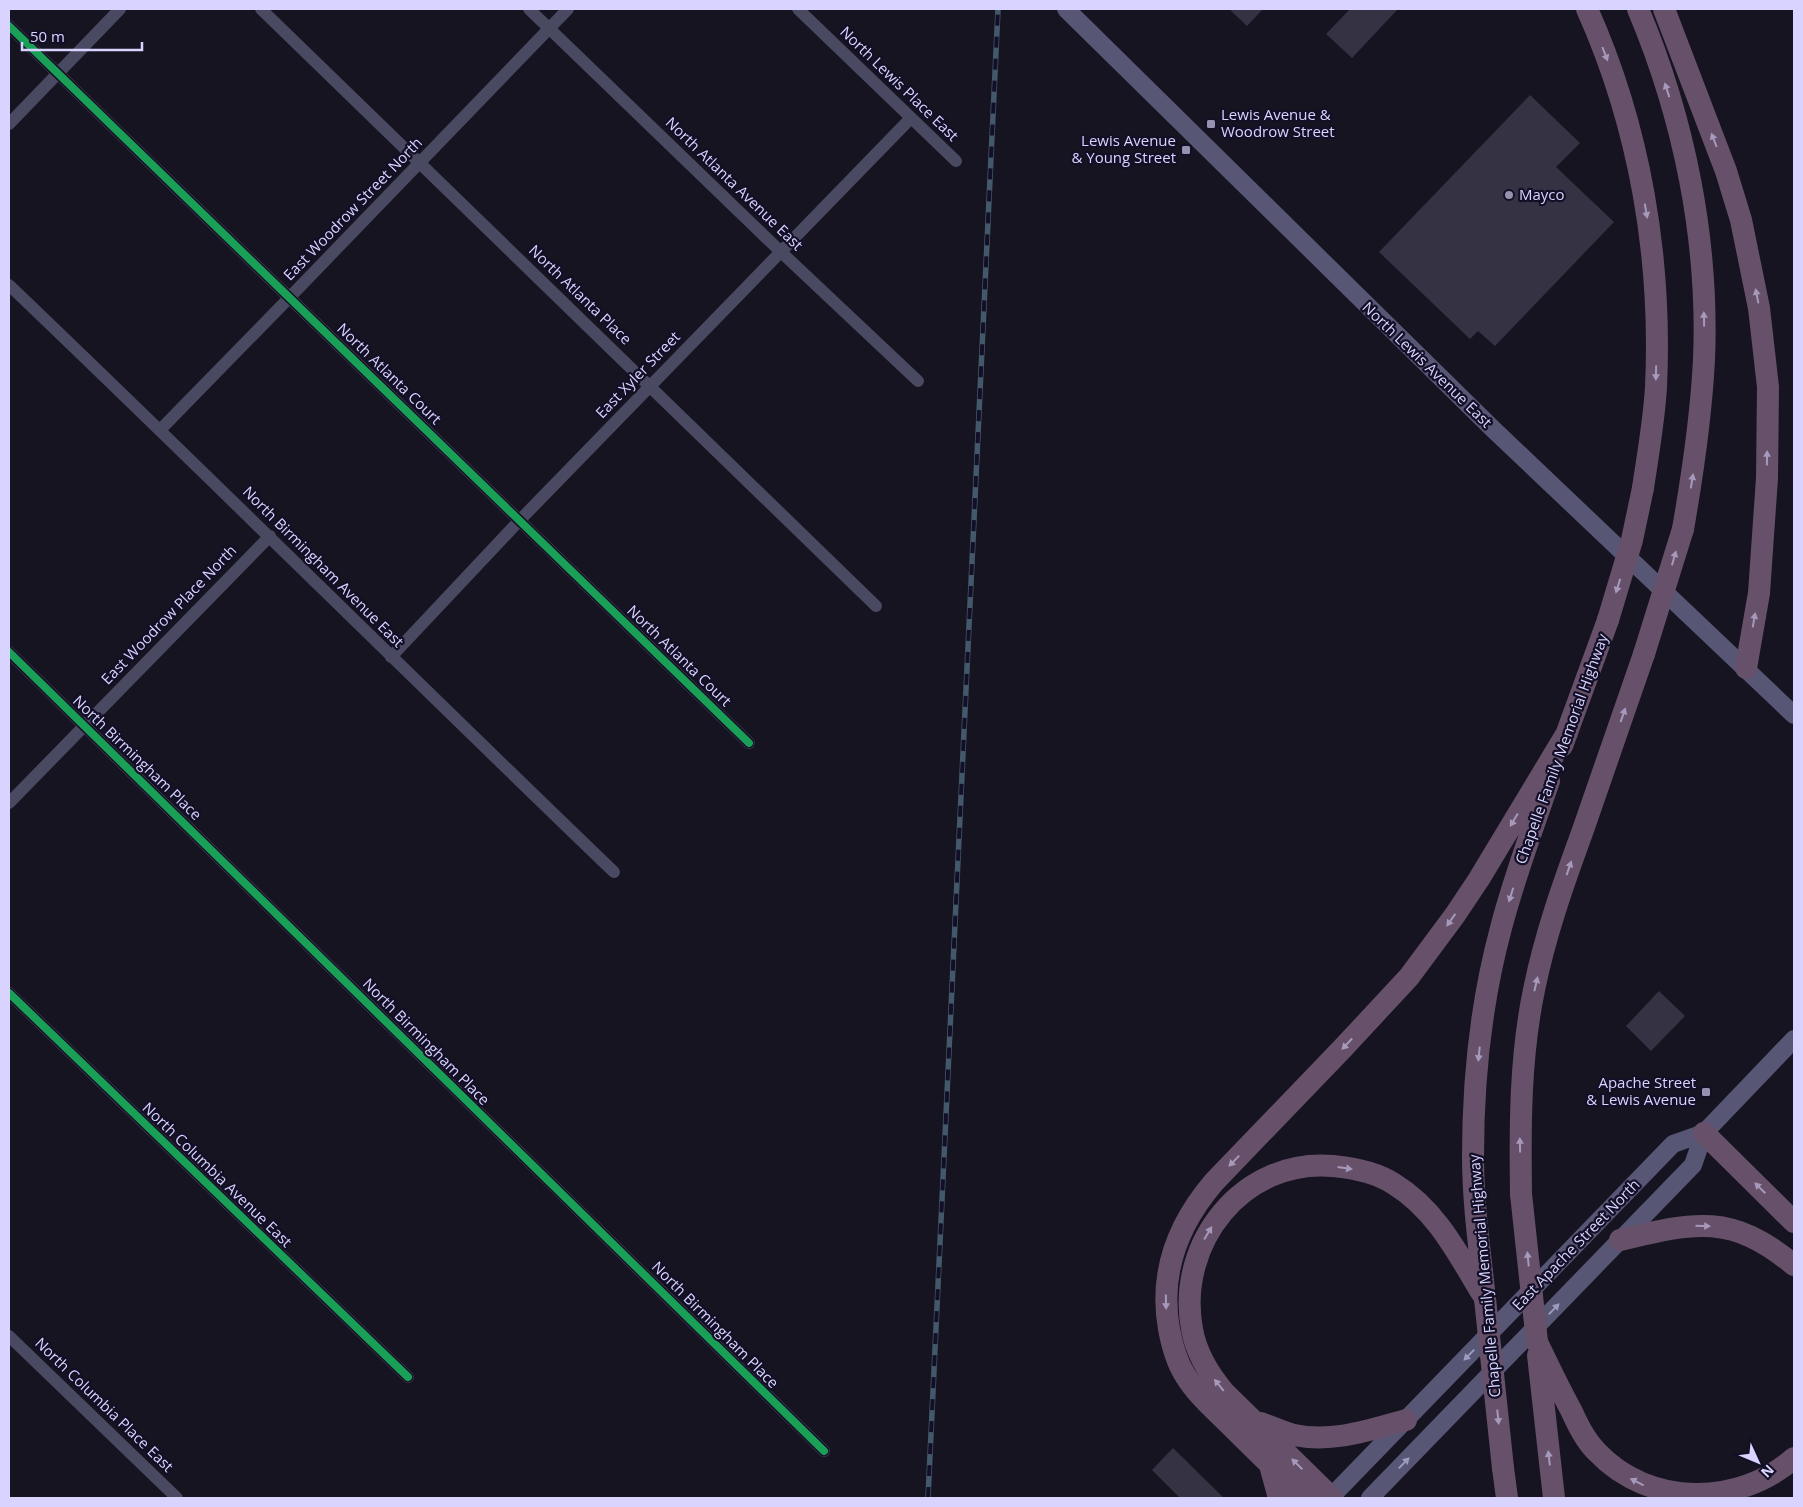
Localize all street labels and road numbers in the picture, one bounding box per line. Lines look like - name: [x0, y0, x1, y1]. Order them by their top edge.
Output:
- street label: North Lewis Place East: [836, 21, 963, 145]
- street label: North Atlanta Avenue East: [662, 112, 808, 254]
- street label: East Woodrow Street North: [279, 132, 426, 284]
- street label: North Atlanta Place: [525, 240, 636, 348]
- street label: North Lewis Avenue East: [1359, 297, 1497, 432]
- street label: North Atlanta Court: [333, 318, 446, 428]
- street label: East Xyler Street: [591, 327, 684, 422]
- street label: North Birmingham Avenue East: [239, 481, 409, 651]
- street label: East Woodrow Place North: [96, 540, 240, 688]
- street label: North Atlanta Court: [623, 600, 736, 710]
- street label: Chapelle Family Memorial Highway: [1510, 630, 1612, 867]
- street label: North Birmingham Place: [69, 690, 206, 824]
- street label: North Birmingham Place: [359, 974, 494, 1109]
- street label: North Columbia Avenue East: [139, 1097, 297, 1251]
- street label: Chapelle Family Memorial Highway: [1463, 1153, 1505, 1398]
- street label: East Apache Street North: [1507, 1174, 1643, 1314]
- street label: North Birmingham Place: [648, 1257, 783, 1392]
- street label: North Columbia Place East: [31, 1333, 178, 1476]

